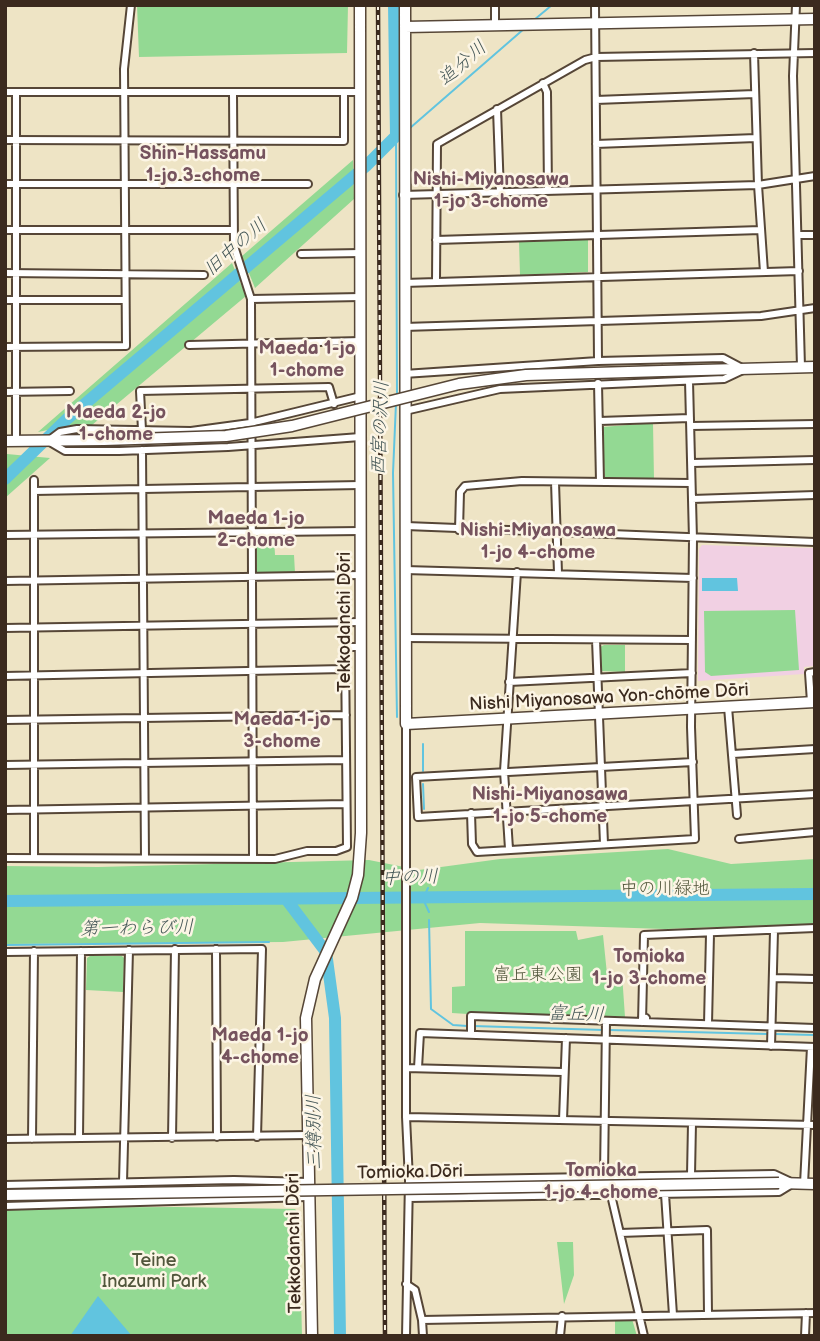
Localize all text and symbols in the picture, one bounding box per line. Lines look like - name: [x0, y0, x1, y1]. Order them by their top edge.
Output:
- water label: 追分川: [434, 37, 492, 91]
- district label: Shin-Hassamu 1-jo 3-chome: [140, 143, 266, 187]
- district label: Nishi-Miyanosawa 1-jo 3-chome: [413, 169, 569, 213]
- water label: 旧中の川: [200, 214, 272, 282]
- district label: Maeda 1-jo 1-chome: [258, 338, 356, 382]
- water label: 西宮の沢川: [368, 380, 394, 476]
- district label: Maeda 2-jo 1-chome: [66, 402, 166, 446]
- district label: Maeda 1-jo 2-chome: [207, 508, 305, 552]
- district label: Nishi-Miyanosawa 1-jo 4-chome: [460, 520, 616, 564]
- street label: Tekkodanchi Dōri: [334, 552, 356, 692]
- street label: Nishi Miyanosawa Yon-chōme Dōri: [469, 680, 749, 716]
- district label: Maeda 1-jo 3-chome: [233, 709, 331, 753]
- district label: Nishi-Miyanosawa 1-jo 5-chome: [472, 784, 628, 828]
- water label: 中の川: [381, 866, 439, 890]
- park label: 中の川緑地: [620, 878, 710, 900]
- water label: 第一わらび川: [80, 917, 194, 941]
- district label: Tomioka 1-jo 3-chome: [592, 946, 706, 990]
- park label: 富丘東公園: [493, 964, 583, 986]
- water label: 富丘川: [547, 1003, 605, 1027]
- district label: Maeda 1-jo 4-chome: [211, 1025, 309, 1069]
- water label: 三樽別川: [303, 1094, 327, 1170]
- district label: Tomioka 1-jo 4-chome: [544, 1160, 658, 1204]
- street label: Tomioka Dōri: [357, 1161, 463, 1185]
- street label: Tekkodanchi Dōri: [283, 1173, 307, 1313]
- park label: Teine Inazumi Park: [102, 1250, 206, 1292]

